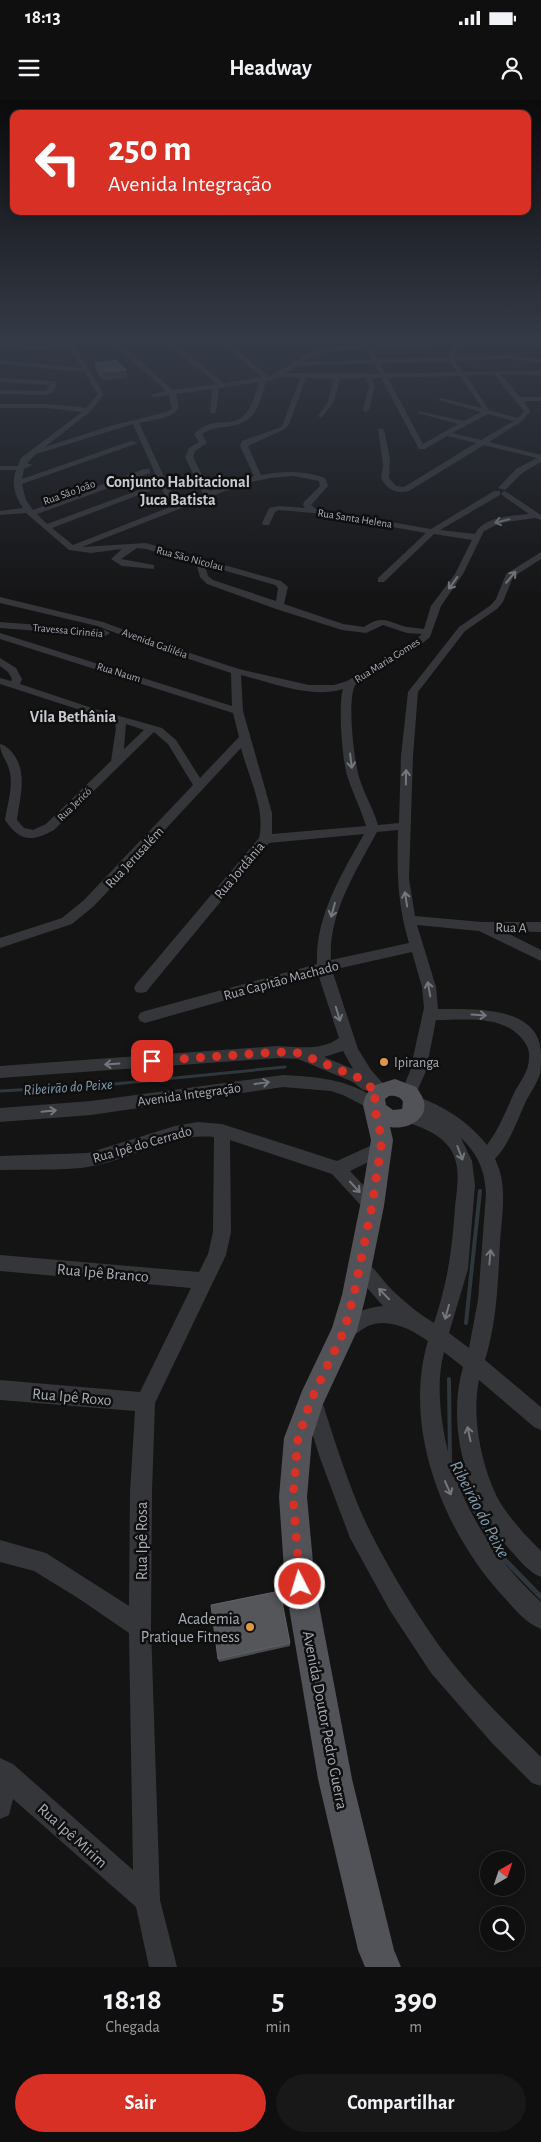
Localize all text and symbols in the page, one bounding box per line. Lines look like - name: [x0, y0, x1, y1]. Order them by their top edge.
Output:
- text: 18:13: [25, 8, 61, 27]
- icon: menu: [15, 54, 43, 82]
- icon: person: [498, 54, 526, 82]
- text: Headway: [229, 57, 312, 79]
- icon: left: [25, 130, 90, 195]
- text: 250 m: [108, 132, 191, 167]
- text: Avenida Integração: [108, 173, 272, 195]
- district label: Conjunto Habitacional Juca Batista: [106, 474, 250, 508]
- street label: Rua São João: [42, 478, 97, 507]
- street label: Rua Santa Helena: [317, 507, 393, 530]
- one-way arrow: [494, 517, 510, 526]
- street label: Rua São Nicolau: [155, 544, 225, 573]
- one-way arrow: [505, 570, 516, 583]
- one-way arrow: [447, 576, 458, 589]
- street label: Travessa Cirinéia: [32, 622, 104, 639]
- street label: Avenida Galiléia: [120, 626, 189, 660]
- street label: Rua Maria Gomes: [353, 636, 422, 685]
- street label: Rua Naum: [96, 661, 142, 684]
- district label: Vila Bethânia: [30, 709, 117, 725]
- one-way arrow: [346, 752, 356, 768]
- one-way arrow: [401, 769, 411, 786]
- street label: Rua Jericó: [55, 786, 93, 823]
- street label: Rua Jerusalém: [103, 824, 167, 891]
- street label: Rua Jordânia: [212, 839, 268, 902]
- one-way arrow: [401, 891, 411, 907]
- one-way arrow: [328, 901, 337, 917]
- street label: Rua A: [495, 921, 527, 935]
- street label: Rua Capitão Machado: [222, 959, 340, 1003]
- one-way arrow: [423, 982, 433, 998]
- one-way arrow: [334, 1005, 344, 1021]
- one-way arrow: [471, 1011, 487, 1020]
- pin: [131, 1040, 173, 1082]
- icon: arrive: [138, 1047, 166, 1075]
- marker: Ipiranga: [378, 1056, 390, 1068]
- place label: Ipiranga: [394, 1056, 440, 1070]
- one-way arrow: [104, 1060, 120, 1069]
- water label: Ribeirão do Peixe: [23, 1077, 113, 1098]
- one-way arrow: [253, 1078, 269, 1088]
- street label: Avenida Integração: [137, 1081, 242, 1109]
- one-way arrow: [40, 1106, 56, 1116]
- street label: Rua Ipê do Cerrado: [91, 1124, 194, 1166]
- one-way arrow: [456, 1145, 465, 1160]
- one-way arrow: [349, 1181, 361, 1194]
- one-way arrow: [485, 1249, 495, 1265]
- street label: Rua Ipê Branco: [56, 1261, 150, 1285]
- one-way arrow: [378, 1288, 390, 1301]
- one-way arrow: [441, 1304, 451, 1320]
- street label: Rua Ipê Roxo: [32, 1386, 112, 1408]
- one-way arrow: [464, 1426, 474, 1442]
- water label: Ribeirão do Peixe: [446, 1458, 512, 1561]
- one-way arrow: [444, 1480, 454, 1495]
- street label: Rua Ipê Rosa: [134, 1502, 150, 1580]
- position arrow: [273, 1557, 325, 1609]
- place label: Academia Pratique Fitness: [141, 1611, 240, 1645]
- marker: Academia Pratique Fitness: [244, 1621, 256, 1633]
- street label: Avenida Doutor Pedro Guerra: [300, 1630, 350, 1811]
- street label: Rua Ipê Mirim: [34, 1801, 110, 1871]
- north arrow: [480, 1851, 525, 1896]
- map controls: [480, 1851, 525, 1951]
- button: search: [480, 1906, 525, 1951]
- text: 18:18: [104, 1985, 162, 2015]
- text: 5: [272, 1985, 284, 2015]
- text: 390: [394, 1985, 437, 2015]
- text: Chegada: [106, 2019, 160, 2035]
- text: min: [266, 2019, 290, 2035]
- text: m: [409, 2019, 422, 2035]
- button: Sair: [15, 2074, 266, 2132]
- button: Compartilhar: [276, 2074, 526, 2132]

